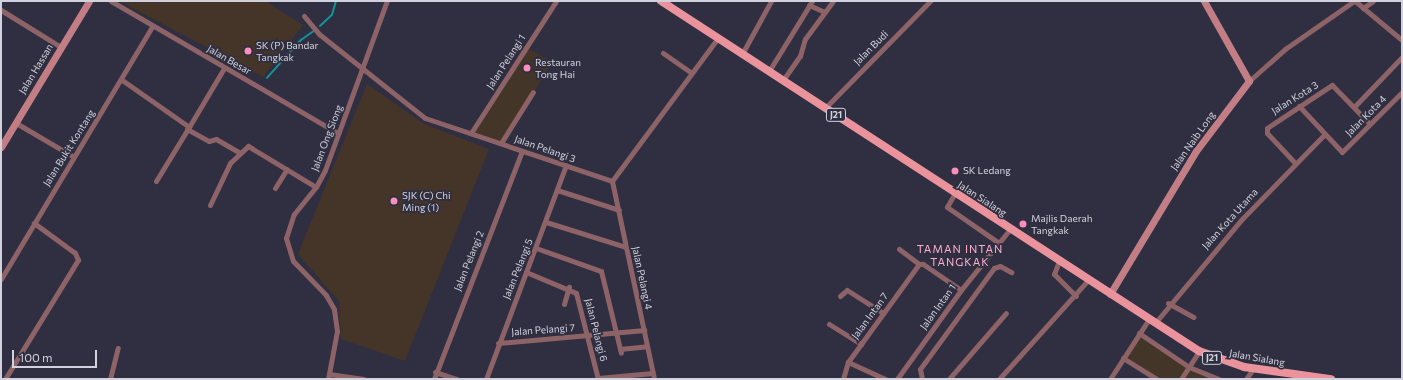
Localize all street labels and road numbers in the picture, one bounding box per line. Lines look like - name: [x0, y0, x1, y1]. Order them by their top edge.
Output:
- street label: Jalan Budi: [851, 28, 891, 68]
- street label: Jalan Pelangi 1: [484, 32, 528, 92]
- street label: Jalan Hassan: [16, 42, 56, 96]
- street label: Jalan Besar: [205, 43, 253, 77]
- street label: Jalan Kota 3: [1269, 79, 1321, 117]
- street label: Jalan Kota 4: [1343, 93, 1389, 139]
- street label: Jalan Ong Siong: [309, 103, 345, 173]
- street label: Jalan Bukit Kontang: [41, 107, 97, 189]
- road number: J21: [825, 108, 847, 122]
- street label: Jalan Naib Long: [1168, 109, 1218, 173]
- street label: Jalan Pelangi 3: [513, 133, 577, 165]
- street label: Jalan Sialang: [955, 179, 1009, 219]
- street label: Jalan Kota Utama: [1200, 186, 1260, 252]
- street label: Jalan Pelangi 2: [451, 229, 487, 293]
- street label: Jalan Pelangi 5: [500, 237, 536, 301]
- street label: Jalan Pelangi 4: [629, 245, 655, 311]
- street label: Jalan Intan 1: [917, 282, 959, 332]
- street label: Jalan Intan 7: [849, 290, 891, 342]
- street label: Jalan Pelangi 6: [582, 297, 610, 363]
- street label: Jalan Pelangi 7: [511, 322, 575, 338]
- street label: Jalan Sialang: [1228, 347, 1286, 369]
- road number: J21: [1201, 351, 1223, 365]

